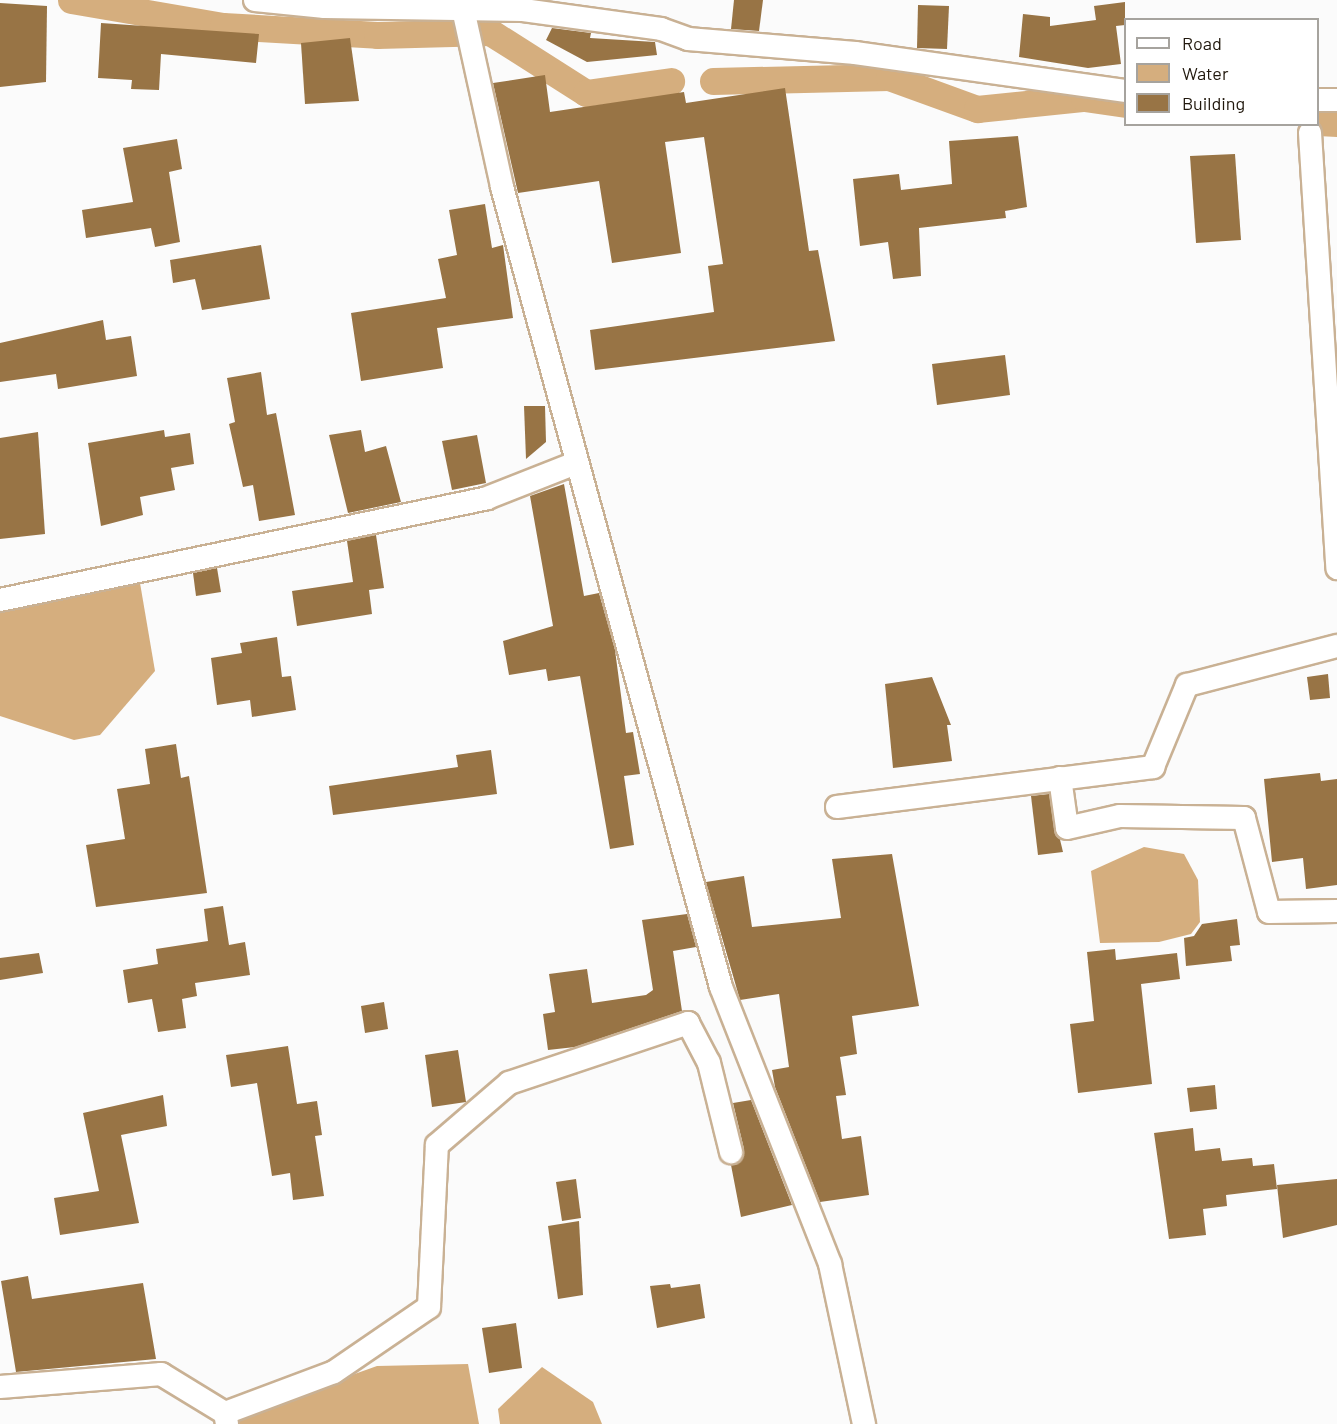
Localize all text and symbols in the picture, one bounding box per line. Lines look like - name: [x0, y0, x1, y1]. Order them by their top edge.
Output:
- legend: [1124, 18, 1319, 126]
- text: Road: [1182, 32, 1222, 54]
- text: Water: [1182, 62, 1229, 84]
- text: Building: [1182, 92, 1245, 114]

